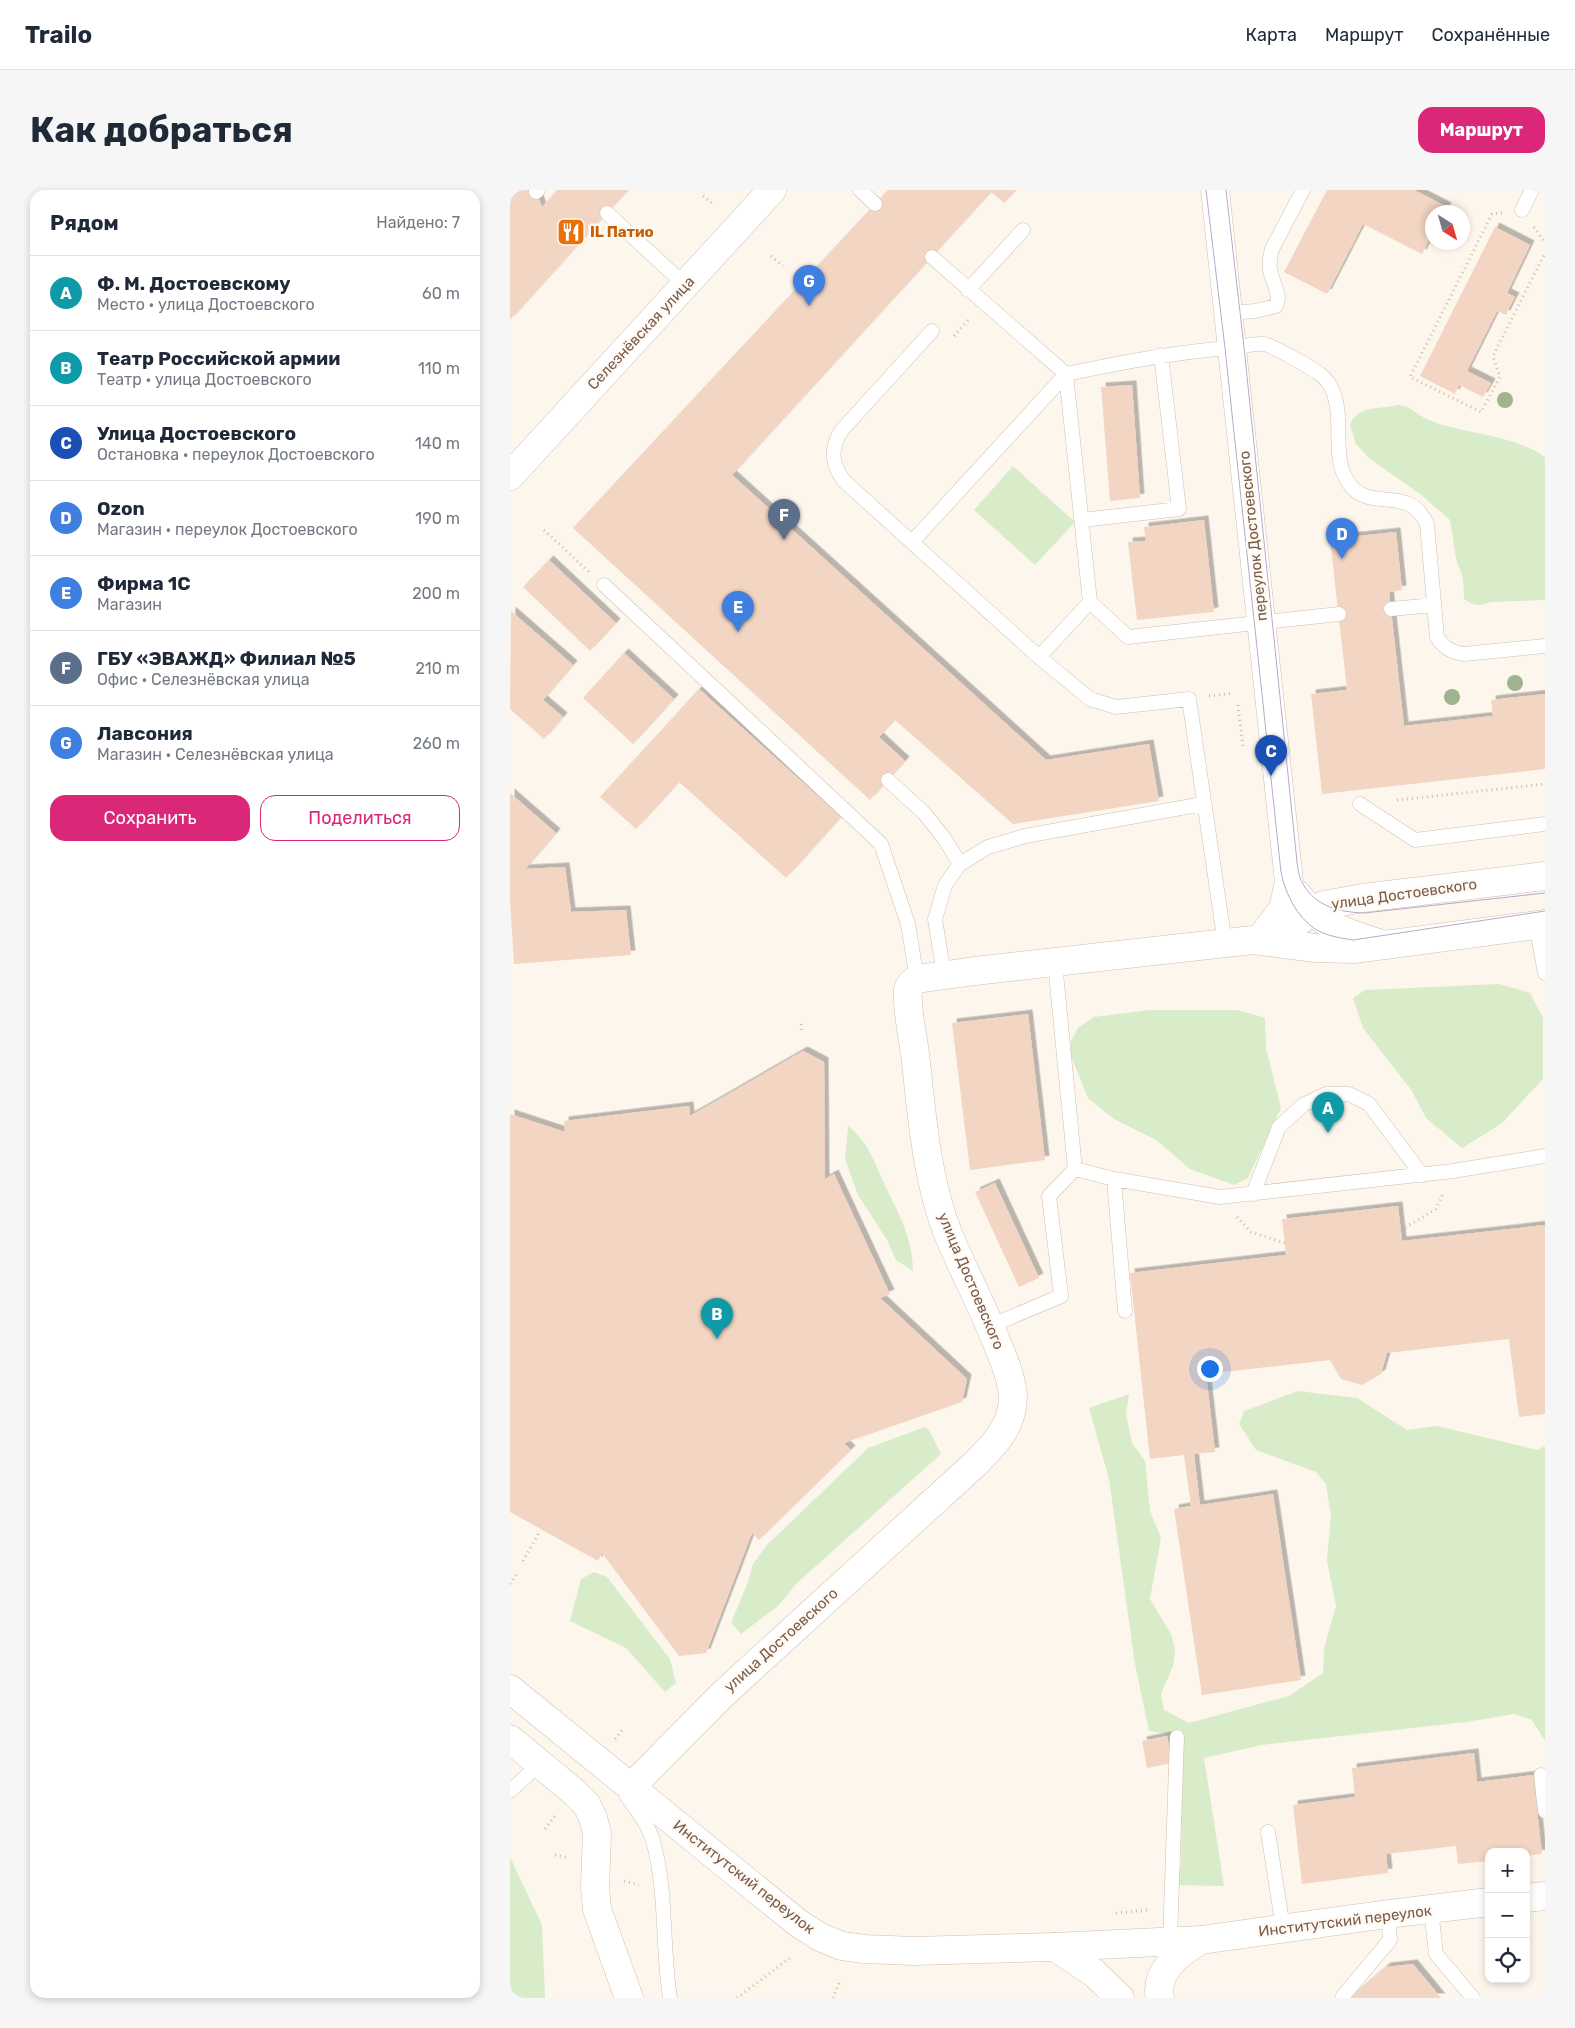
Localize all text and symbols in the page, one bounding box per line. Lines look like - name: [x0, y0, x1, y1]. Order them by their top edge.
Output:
- text: Trailo: [25, 21, 92, 49]
- text: Карта: [1246, 24, 1297, 46]
- text: Маршрут: [1325, 24, 1404, 46]
- text: Сохранённые: [1432, 24, 1550, 46]
- button: Маршрут: [1418, 107, 1545, 153]
- text: Как добраться: [30, 109, 293, 151]
- north arrow: [1425, 205, 1470, 250]
- text: Рядом: [50, 210, 119, 235]
- text: Найдено: 7: [376, 213, 460, 232]
- restaurant icon: IL Патио: [556, 217, 586, 247]
- place label: IL Патио: [590, 223, 654, 241]
- pin: G: [793, 265, 825, 306]
- text: Ф. М. Достоевскому: [97, 272, 291, 295]
- street label: Селезнёвская улица: [584, 273, 698, 393]
- text: A: [60, 284, 72, 303]
- text: 60 m: [422, 284, 460, 303]
- text: Место · улица Достоевского: [97, 295, 315, 314]
- text: Театр Российской армии: [97, 347, 340, 370]
- text: B: [60, 359, 72, 378]
- text: 110 m: [418, 359, 460, 378]
- text: Театр · улица Достоевского: [97, 370, 312, 389]
- text: Улица Достоевского: [97, 422, 296, 445]
- text: C: [60, 434, 72, 453]
- text: 140 m: [415, 434, 460, 453]
- text: Остановка · переулок Достоевского: [97, 445, 375, 464]
- street label: переулок Достоевского: [1235, 450, 1271, 622]
- text: Ozon: [97, 497, 145, 520]
- pin: F: [768, 499, 800, 540]
- text: D: [60, 509, 72, 528]
- text: 190 m: [415, 509, 460, 528]
- pin: D: [1326, 518, 1358, 559]
- text: Магазин · переулок Достоевского: [97, 520, 358, 539]
- text: Фирма 1С: [97, 572, 191, 595]
- text: E: [61, 584, 71, 603]
- text: 200 m: [412, 584, 460, 603]
- pin: E: [722, 591, 754, 632]
- text: Магазин: [97, 595, 162, 614]
- text: ГБУ «ЭВАЖД» Филиал №5: [97, 647, 356, 670]
- text: F: [61, 659, 71, 678]
- text: 210 m: [415, 659, 460, 678]
- text: Офис · Селезнёвская улица: [97, 670, 310, 689]
- text: Лавсония: [97, 722, 193, 745]
- text: G: [60, 734, 72, 753]
- text: 260 m: [413, 734, 460, 753]
- pin: C: [1255, 735, 1287, 776]
- text: Магазин · Селезнёвская улица: [97, 745, 334, 764]
- button: Сохранить: [50, 795, 250, 841]
- button: Поделиться: [260, 795, 460, 841]
- street label: улица Достоевского: [1330, 875, 1478, 913]
- pin: A: [1312, 1092, 1344, 1133]
- street label: улица Достоевского: [934, 1210, 1008, 1352]
- pin: B: [701, 1298, 733, 1339]
- your location: [1197, 1356, 1223, 1382]
- street label: улица Достоевского: [720, 1584, 842, 1696]
- street label: Институтский переулок: [670, 1816, 818, 1938]
- map controls: [1485, 1848, 1530, 1983]
- button: +: [1485, 1848, 1530, 1893]
- button: −: [1485, 1893, 1530, 1938]
- street label: Институтский переулок: [1257, 1901, 1433, 1941]
- button: locate: [1485, 1938, 1530, 1983]

